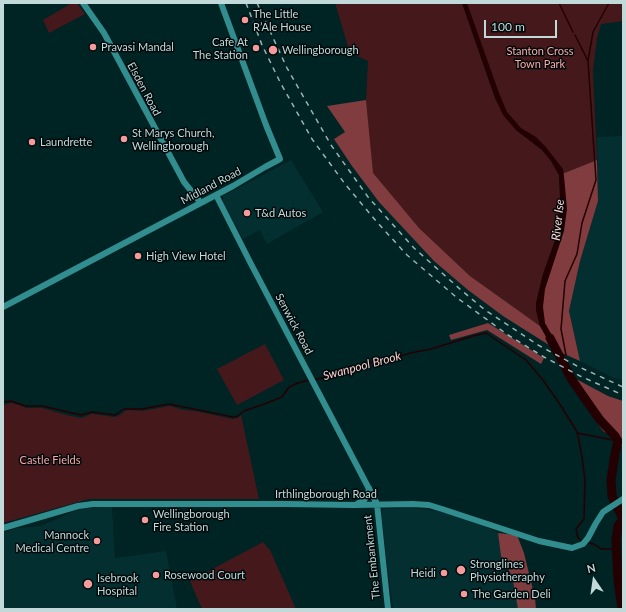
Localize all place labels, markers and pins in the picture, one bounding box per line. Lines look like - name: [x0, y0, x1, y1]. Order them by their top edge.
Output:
- place label: The Little R’Ale House: [253, 7, 311, 33]
- marker: The Little R’Ale House: [240, 15, 250, 25]
- place label: Cafe At The Station: [193, 35, 248, 61]
- place label: Pravasi Mandal: [101, 40, 174, 54]
- marker: Pravasi Mandal: [88, 42, 98, 52]
- marker: Cafe At The Station: [251, 43, 261, 53]
- place label: Wellingborough: [282, 43, 359, 57]
- marker: Wellingborough: [267, 44, 279, 56]
- place label: St Marys Church, Wellingborough: [132, 126, 214, 152]
- marker: St Marys Church, Wellingborough: [119, 134, 129, 144]
- place label: Laundrette: [40, 135, 92, 149]
- marker: Laundrette: [27, 137, 37, 147]
- place label: T&d Autos: [255, 206, 306, 220]
- marker: T&d Autos: [242, 208, 252, 218]
- place label: High View Hotel: [146, 249, 226, 263]
- marker: High View Hotel: [133, 251, 143, 261]
- place label: Wellingborough Fire Station: [153, 507, 230, 533]
- marker: Wellingborough Fire Station: [140, 515, 150, 525]
- place label: Mannock Medical Centre: [16, 528, 89, 554]
- marker: Mannock Medical Centre: [92, 536, 102, 546]
- place label: Stronglines Physiotheraphy: [470, 557, 545, 583]
- marker: Stronglines Physiotheraphy: [455, 564, 467, 576]
- place label: Heidi: [411, 566, 436, 580]
- place label: Rosewood Court: [164, 568, 245, 582]
- marker: Heidi: [439, 568, 449, 578]
- marker: Rosewood Court: [151, 570, 161, 580]
- place label: Isebrook Hospital: [97, 571, 138, 597]
- marker: Isebrook Hospital: [82, 578, 94, 590]
- place label: The Garden Deli: [472, 587, 551, 601]
- marker: The Garden Deli: [459, 589, 469, 599]

